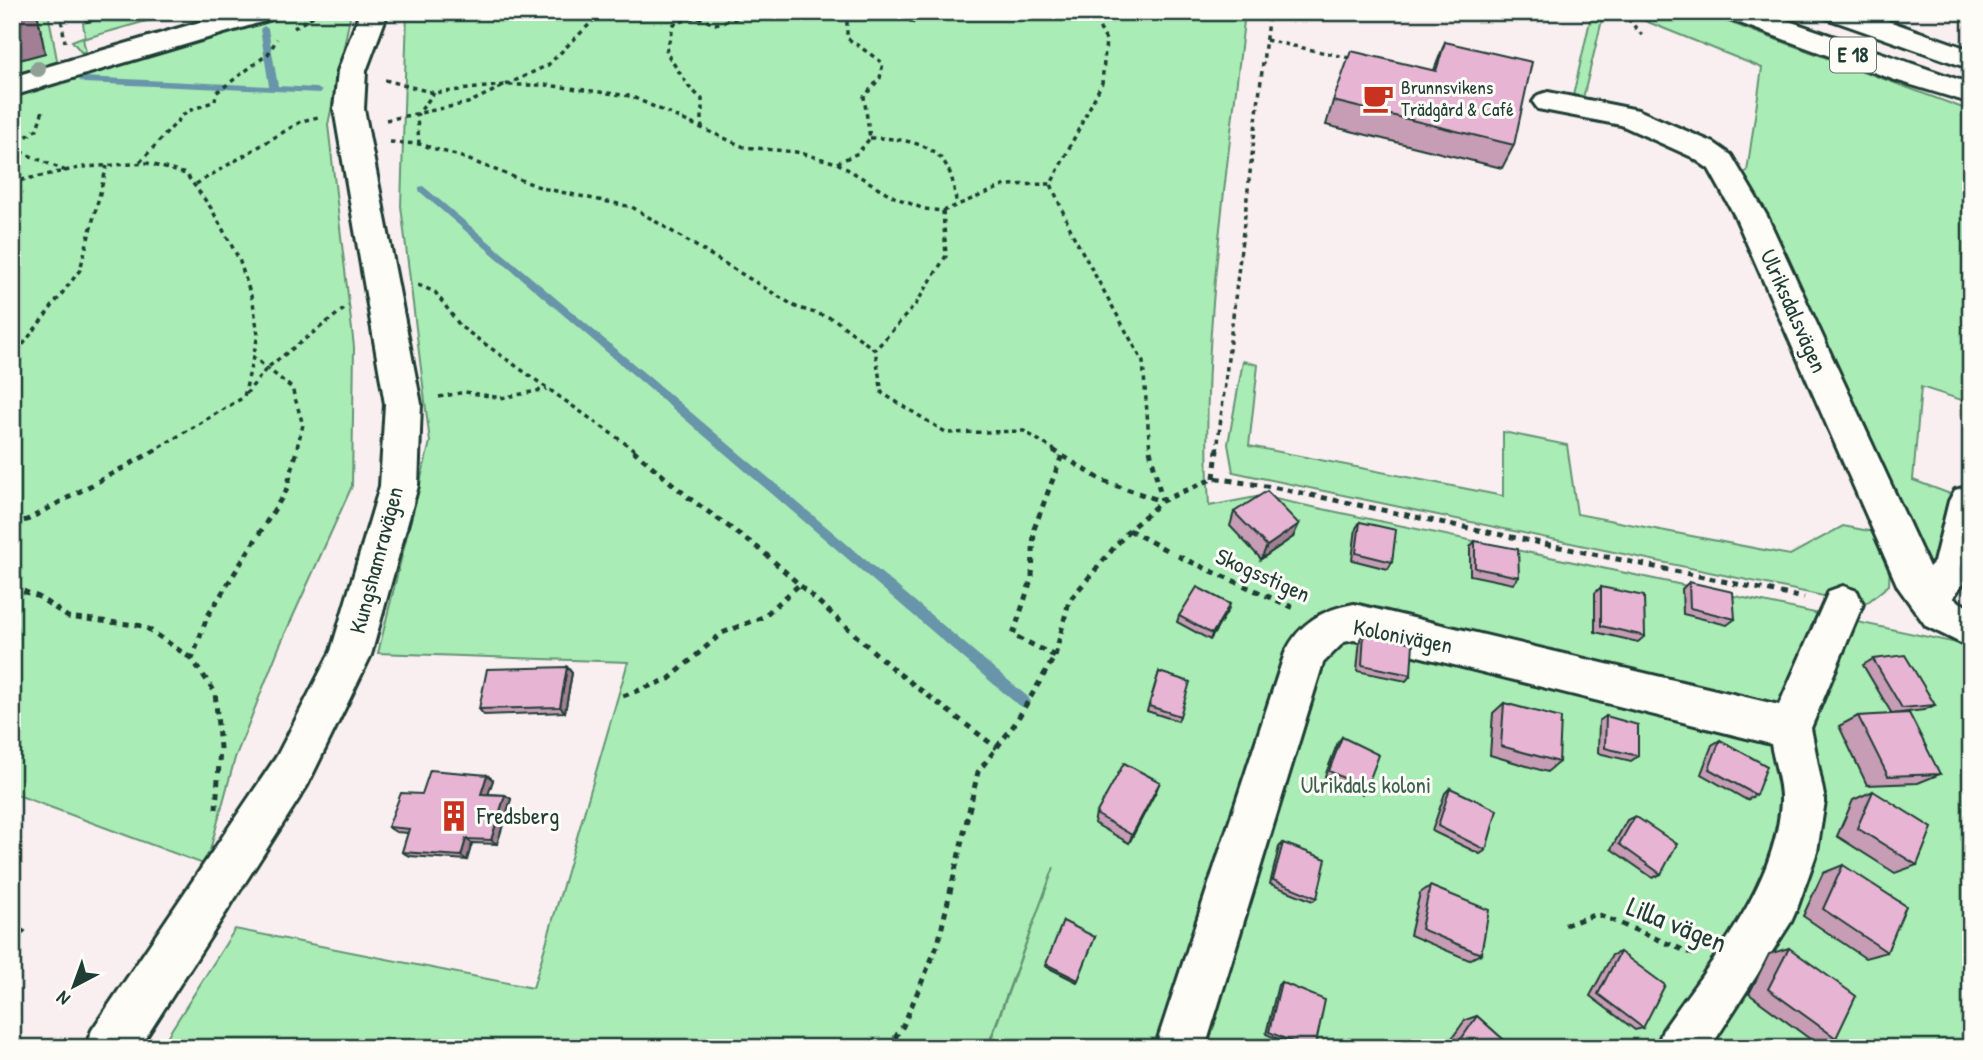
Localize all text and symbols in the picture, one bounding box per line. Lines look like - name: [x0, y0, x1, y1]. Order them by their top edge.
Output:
- road number: E 18: [1830, 38, 1876, 72]
- place label: Brunnsvikens Trädgård & Café: [1401, 74, 1514, 122]
- cafe icon: Brunnsvikens Trädgård & Café: [1361, 81, 1395, 115]
- street label: Ulriksdalsvägen: [1753, 244, 1835, 377]
- street label: Kungshamravägen: [341, 483, 410, 637]
- street label: Skogsstigen: [1211, 540, 1315, 609]
- street label: Kolonivägen: [1351, 611, 1455, 660]
- park label: Ulrikdals koloni: [1301, 769, 1431, 800]
- building icon: Fredsberg: [437, 799, 471, 833]
- place label: Fredsberg: [476, 800, 559, 831]
- street label: Lilla vägen: [1621, 887, 1733, 961]
- north arrow: [38, 951, 108, 1021]
- text: N: [51, 986, 75, 1012]

